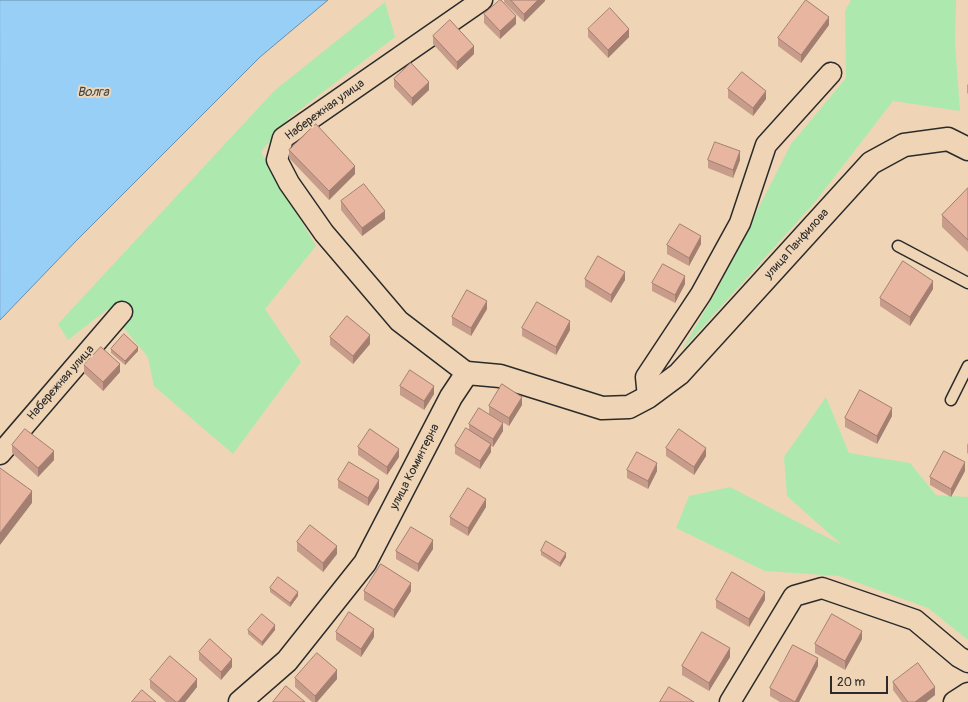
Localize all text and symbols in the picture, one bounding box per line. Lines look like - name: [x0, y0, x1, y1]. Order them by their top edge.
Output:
- street label: Набережная улица: [283, 76, 367, 144]
- water label: Волга: [77, 85, 109, 101]
- street label: улица Панфилова: [762, 206, 832, 282]
- street label: Набережная улица: [25, 343, 97, 423]
- street label: улица Коминтерна: [387, 422, 443, 512]
- scale bar: [832, 668, 890, 694]
- text: 20 m: [837, 675, 865, 690]

